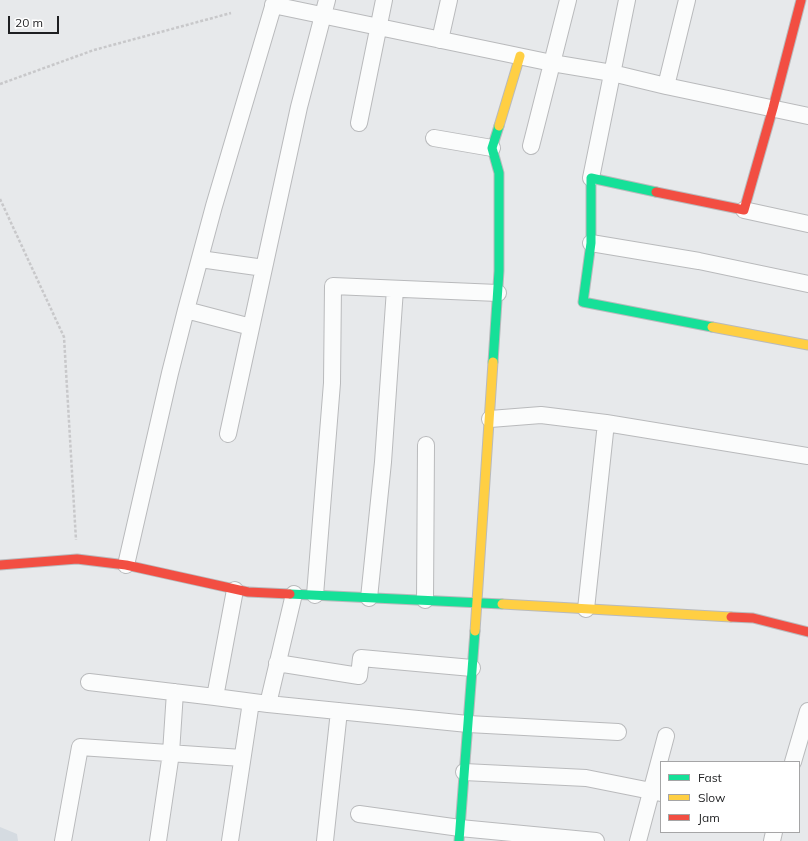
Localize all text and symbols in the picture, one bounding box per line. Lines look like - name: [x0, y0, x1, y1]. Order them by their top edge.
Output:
- scale bar: [10, 8, 61, 34]
- text: 20 m: [15, 15, 43, 30]
- legend: [660, 761, 800, 833]
- text: Fast: [698, 770, 722, 785]
- text: Slow: [698, 790, 726, 805]
- text: Jam: [698, 810, 720, 825]

